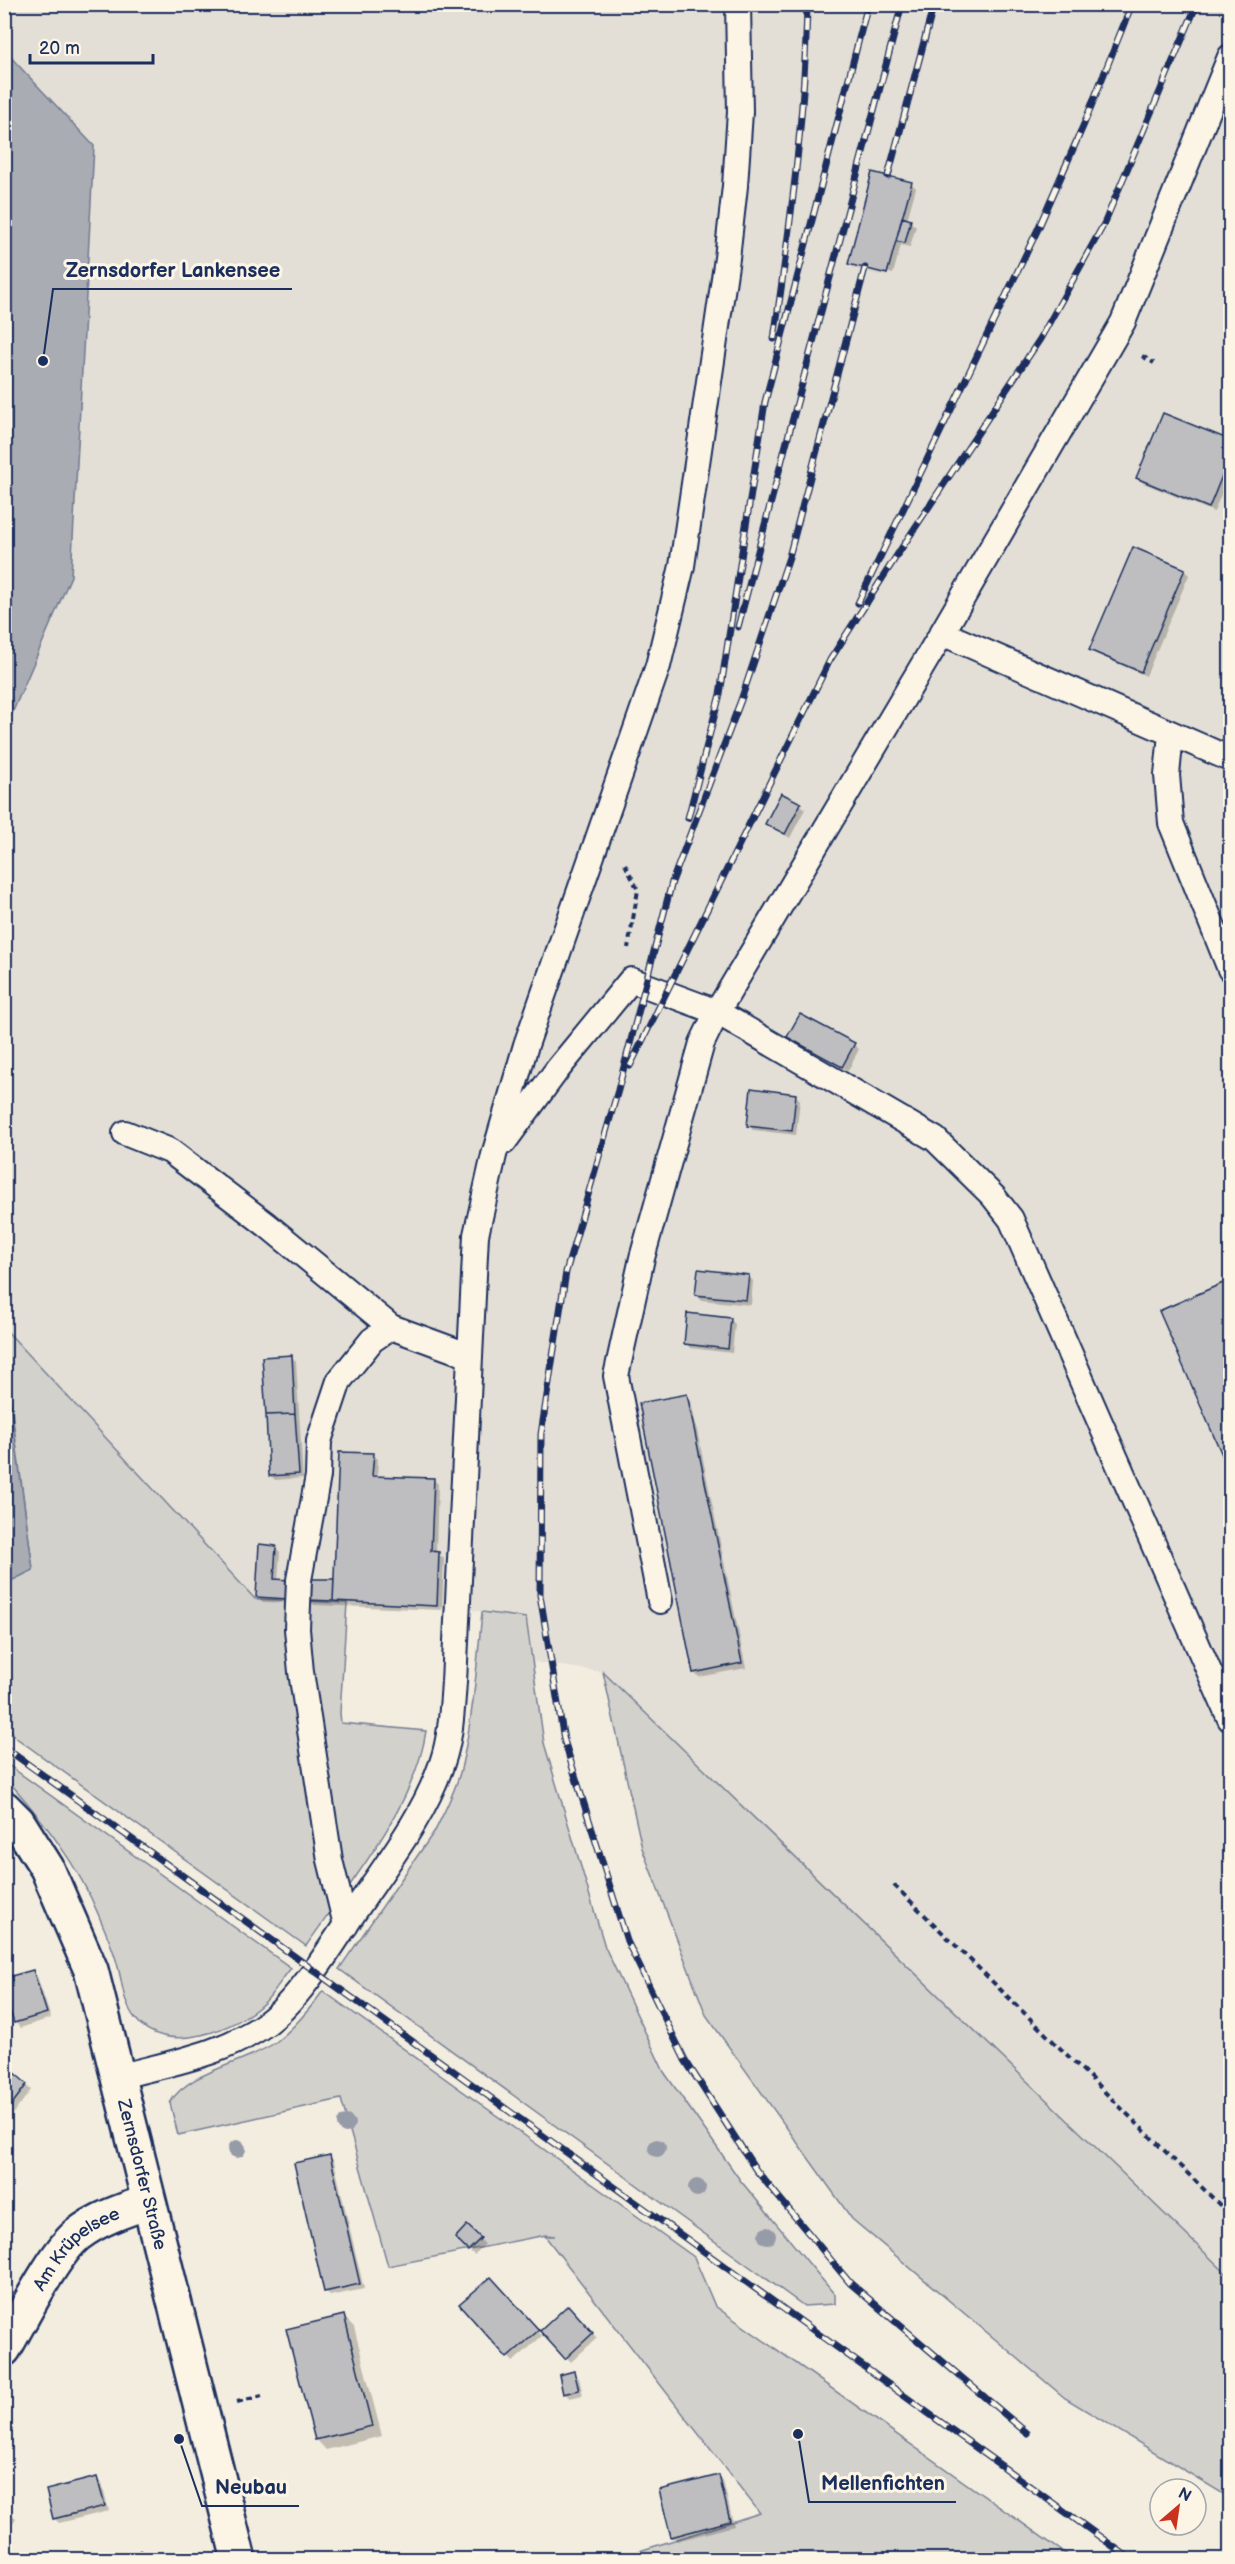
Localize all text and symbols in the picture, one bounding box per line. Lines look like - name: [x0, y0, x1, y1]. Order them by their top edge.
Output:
- scale bar: [30, 27, 153, 65]
- text: 20 m: [39, 38, 80, 59]
- callout: Zernsdorfer Lankensee: [53, 251, 292, 289]
- text: Zernsdorfer Lankensee: [66, 259, 280, 283]
- street label: Zernsdorfer Straße: [113, 2096, 171, 2252]
- street label: Am Krüpelsee: [29, 2203, 123, 2294]
- callout: Mellenfichten: [809, 2464, 956, 2502]
- callout: Neubau: [202, 2468, 299, 2506]
- text: Mellenfichten: [821, 2472, 945, 2496]
- text: Neubau: [215, 2476, 287, 2500]
- north arrow: [1148, 2477, 1208, 2537]
- text: N: [1175, 2484, 1194, 2506]

